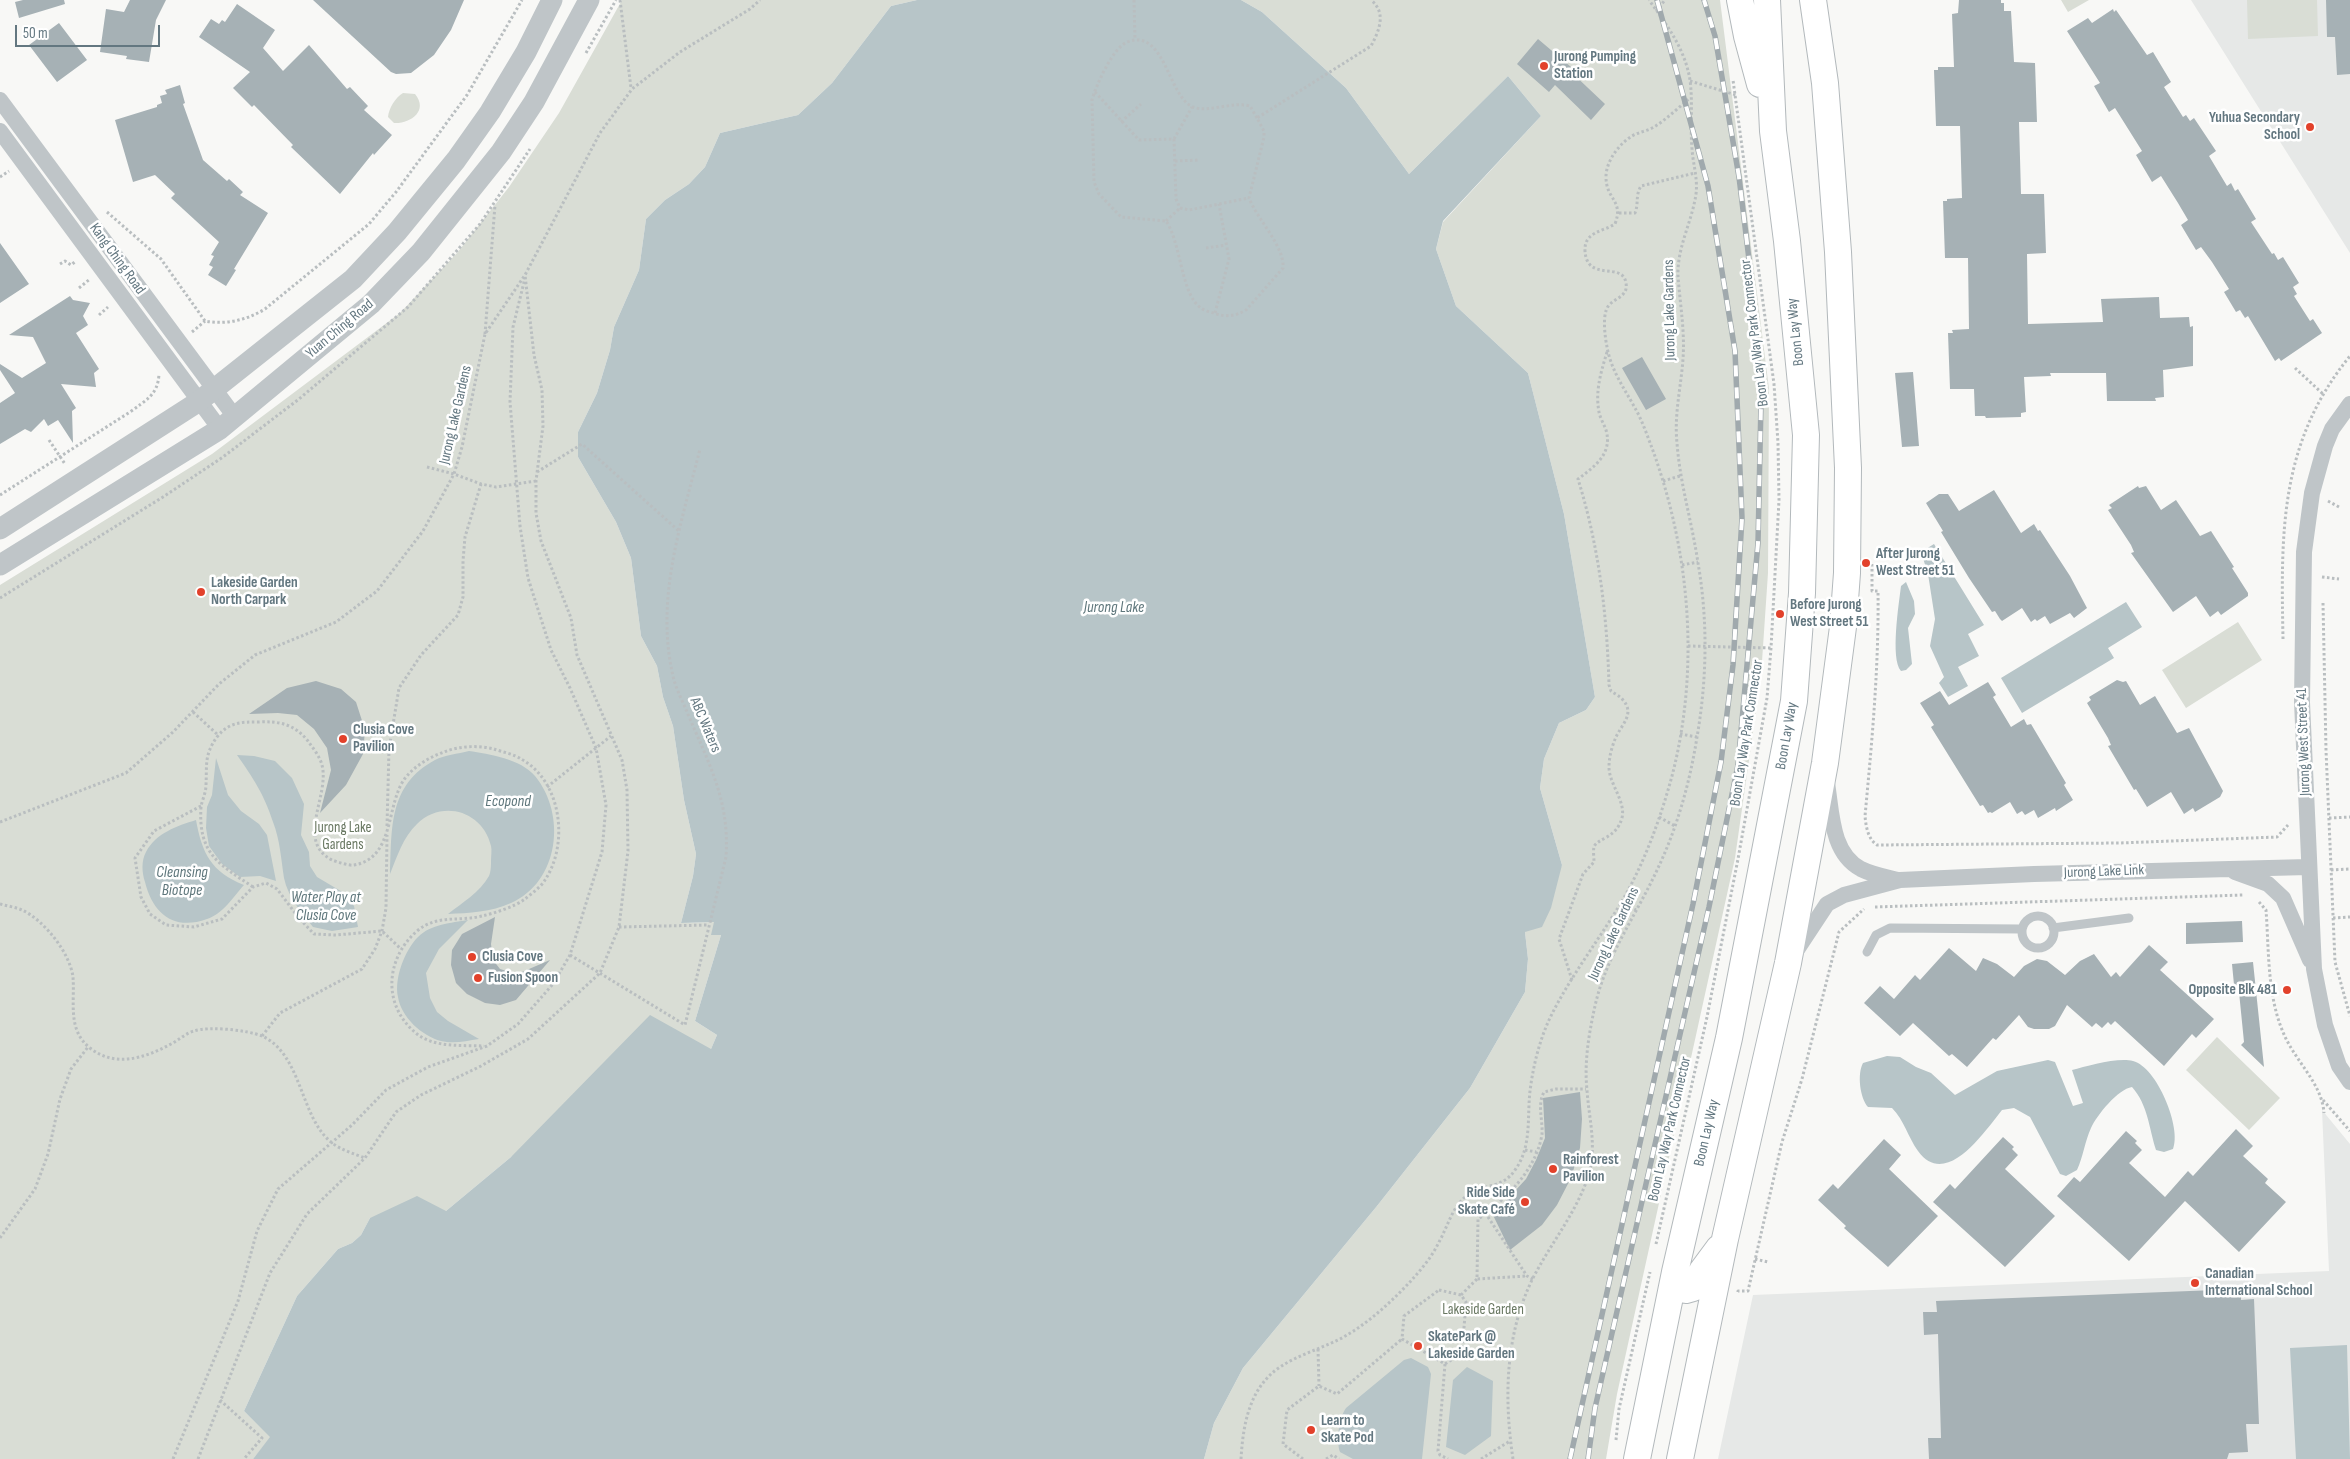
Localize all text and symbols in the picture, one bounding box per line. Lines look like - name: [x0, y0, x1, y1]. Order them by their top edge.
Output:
- scale bar: [18, 15, 162, 47]
- text: 50 m: [23, 24, 48, 43]
- place label: Jurong Pumping Station: [1554, 48, 1636, 83]
- marker: Jurong Pumping Station: [1538, 60, 1550, 72]
- place label: Yuhua Secondary School: [2209, 109, 2300, 144]
- marker: Yuhua Secondary School: [2304, 121, 2316, 133]
- street label: Kang Ching Road: [85, 220, 149, 298]
- street label: Boon Lay Way Park Connector: [1737, 258, 1773, 408]
- street label: Jurong Lake Gardens: [1660, 259, 1680, 361]
- street label: Yuan Ching Road: [303, 296, 377, 362]
- street label: Boon Lay Way: [1783, 297, 1809, 367]
- street label: Jurong Lake Gardens: [436, 364, 476, 466]
- place label: After Jurong West Street 51: [1876, 545, 1954, 580]
- marker: After Jurong West Street 51: [1860, 557, 1872, 569]
- place label: Lakeside Garden North Carpark: [211, 574, 298, 609]
- marker: Lakeside Garden North Carpark: [195, 586, 207, 598]
- place label: Before Jurong West Street 51: [1790, 596, 1868, 631]
- water label: Jurong Lake: [1084, 598, 1144, 618]
- marker: Before Jurong West Street 51: [1774, 608, 1786, 620]
- street label: Boon Lay Way Park Connector: [1727, 659, 1767, 807]
- street label: Jurong West Street 41: [2293, 688, 2315, 796]
- street label: ABC Waters: [685, 695, 725, 755]
- street label: Boon Lay Way: [1772, 701, 1802, 771]
- place label: Clusia Cove Pavilion: [353, 721, 414, 756]
- marker: Clusia Cove Pavilion: [337, 733, 349, 745]
- water label: Ecopond: [485, 792, 531, 812]
- park label: Jurong Lake Gardens: [314, 819, 372, 854]
- street label: Jurong Lake Link: [2064, 862, 2144, 882]
- water label: Cleansing Biotope: [156, 863, 208, 901]
- street label: Jurong Lake Gardens: [1585, 884, 1643, 984]
- water label: Water Play at Clusia Cove: [291, 888, 361, 926]
- place label: Clusia Cove: [482, 948, 543, 966]
- marker: Clusia Cove: [466, 951, 478, 963]
- place label: Fusion Spoon: [488, 969, 558, 987]
- marker: Fusion Spoon: [472, 972, 484, 984]
- place label: Opposite Blk 481: [2188, 981, 2277, 999]
- marker: Opposite Blk 481: [2281, 984, 2293, 996]
- street label: Boon Lay Way Park Connector: [1645, 1055, 1695, 1203]
- street label: Boon Lay Way: [1691, 1098, 1723, 1168]
- place label: Rainforest Pavilion: [1563, 1151, 1619, 1186]
- marker: Rainforest Pavilion: [1547, 1163, 1559, 1175]
- place label: Ride Side Skate Café: [1458, 1184, 1515, 1219]
- marker: Ride Side Skate Café: [1519, 1196, 1531, 1208]
- place label: Canadian International School: [2205, 1265, 2312, 1300]
- marker: Canadian International School: [2189, 1277, 2201, 1289]
- park label: Lakeside Garden: [1442, 1301, 1524, 1319]
- place label: SkatePark @ Lakeside Garden: [1428, 1328, 1515, 1363]
- marker: SkatePark @ Lakeside Garden: [1412, 1340, 1424, 1352]
- place label: Learn to Skate Pod: [1321, 1412, 1374, 1447]
- marker: Learn to Skate Pod: [1305, 1424, 1317, 1436]

